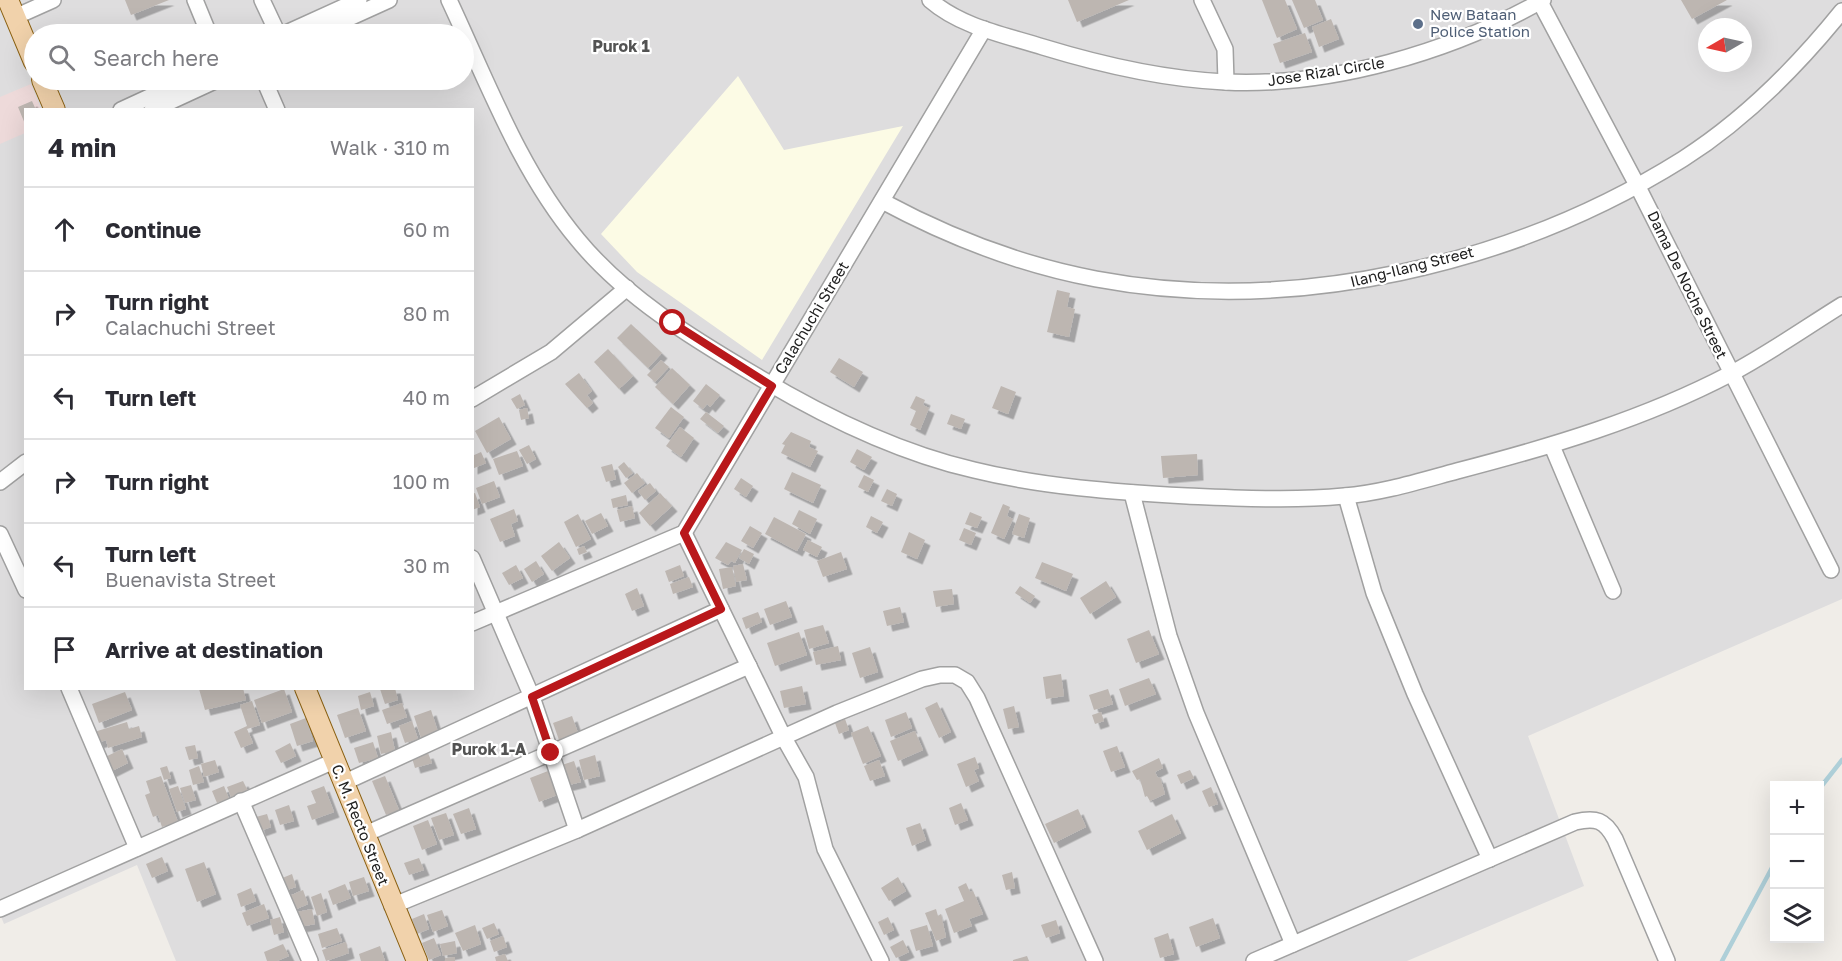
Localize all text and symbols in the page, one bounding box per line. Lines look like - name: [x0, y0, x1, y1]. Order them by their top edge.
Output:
- place label: New Bataan Police Station: [1430, 5, 1530, 40]
- marker: New Bataan Police Station: [1411, 17, 1425, 31]
- north arrow: [1698, 18, 1752, 72]
- search box: [24, 24, 474, 90]
- district label: Purok 1: [592, 36, 650, 56]
- icon: search: [45, 41, 78, 74]
- text: Search here: [93, 44, 219, 71]
- street label: Jose Rizal Circle: [1266, 53, 1386, 89]
- text: 4 min: [48, 132, 116, 163]
- text: Walk · 310 m: [330, 135, 450, 159]
- street label: Dama De Noche Street: [1644, 208, 1732, 361]
- icon: ahead: [48, 213, 81, 246]
- text: Continue: [105, 216, 201, 243]
- text: 60 m: [403, 217, 450, 241]
- street label: Ilang-Ilang Street: [1348, 242, 1475, 290]
- street label: Calachuchi Street: [770, 258, 852, 377]
- text: Turn right: [105, 288, 209, 315]
- icon: right: [48, 297, 81, 330]
- text: 80 m: [403, 301, 450, 325]
- route start: [659, 309, 685, 335]
- text: Calachuchi Street: [105, 315, 276, 339]
- icon: left: [48, 381, 81, 414]
- text: Turn left: [105, 384, 196, 411]
- text: 40 m: [403, 385, 450, 409]
- icon: right: [48, 465, 81, 498]
- text: Turn right: [105, 468, 209, 495]
- text: 100 m: [393, 469, 450, 493]
- text: Turn left: [105, 540, 196, 567]
- icon: left: [48, 549, 81, 582]
- text: 30 m: [403, 553, 450, 577]
- text: Buenavista Street: [105, 567, 276, 591]
- icon: arrive: [48, 633, 81, 666]
- text: Arrive at destination: [105, 636, 323, 663]
- district label: Purok 1-A: [452, 739, 527, 759]
- route end: [537, 739, 563, 765]
- street label: C. M. Recto Street: [328, 761, 394, 888]
- map controls: [1770, 781, 1824, 943]
- button: +: [1770, 781, 1824, 835]
- button: −: [1770, 835, 1824, 889]
- button: layers: [1770, 889, 1824, 943]

